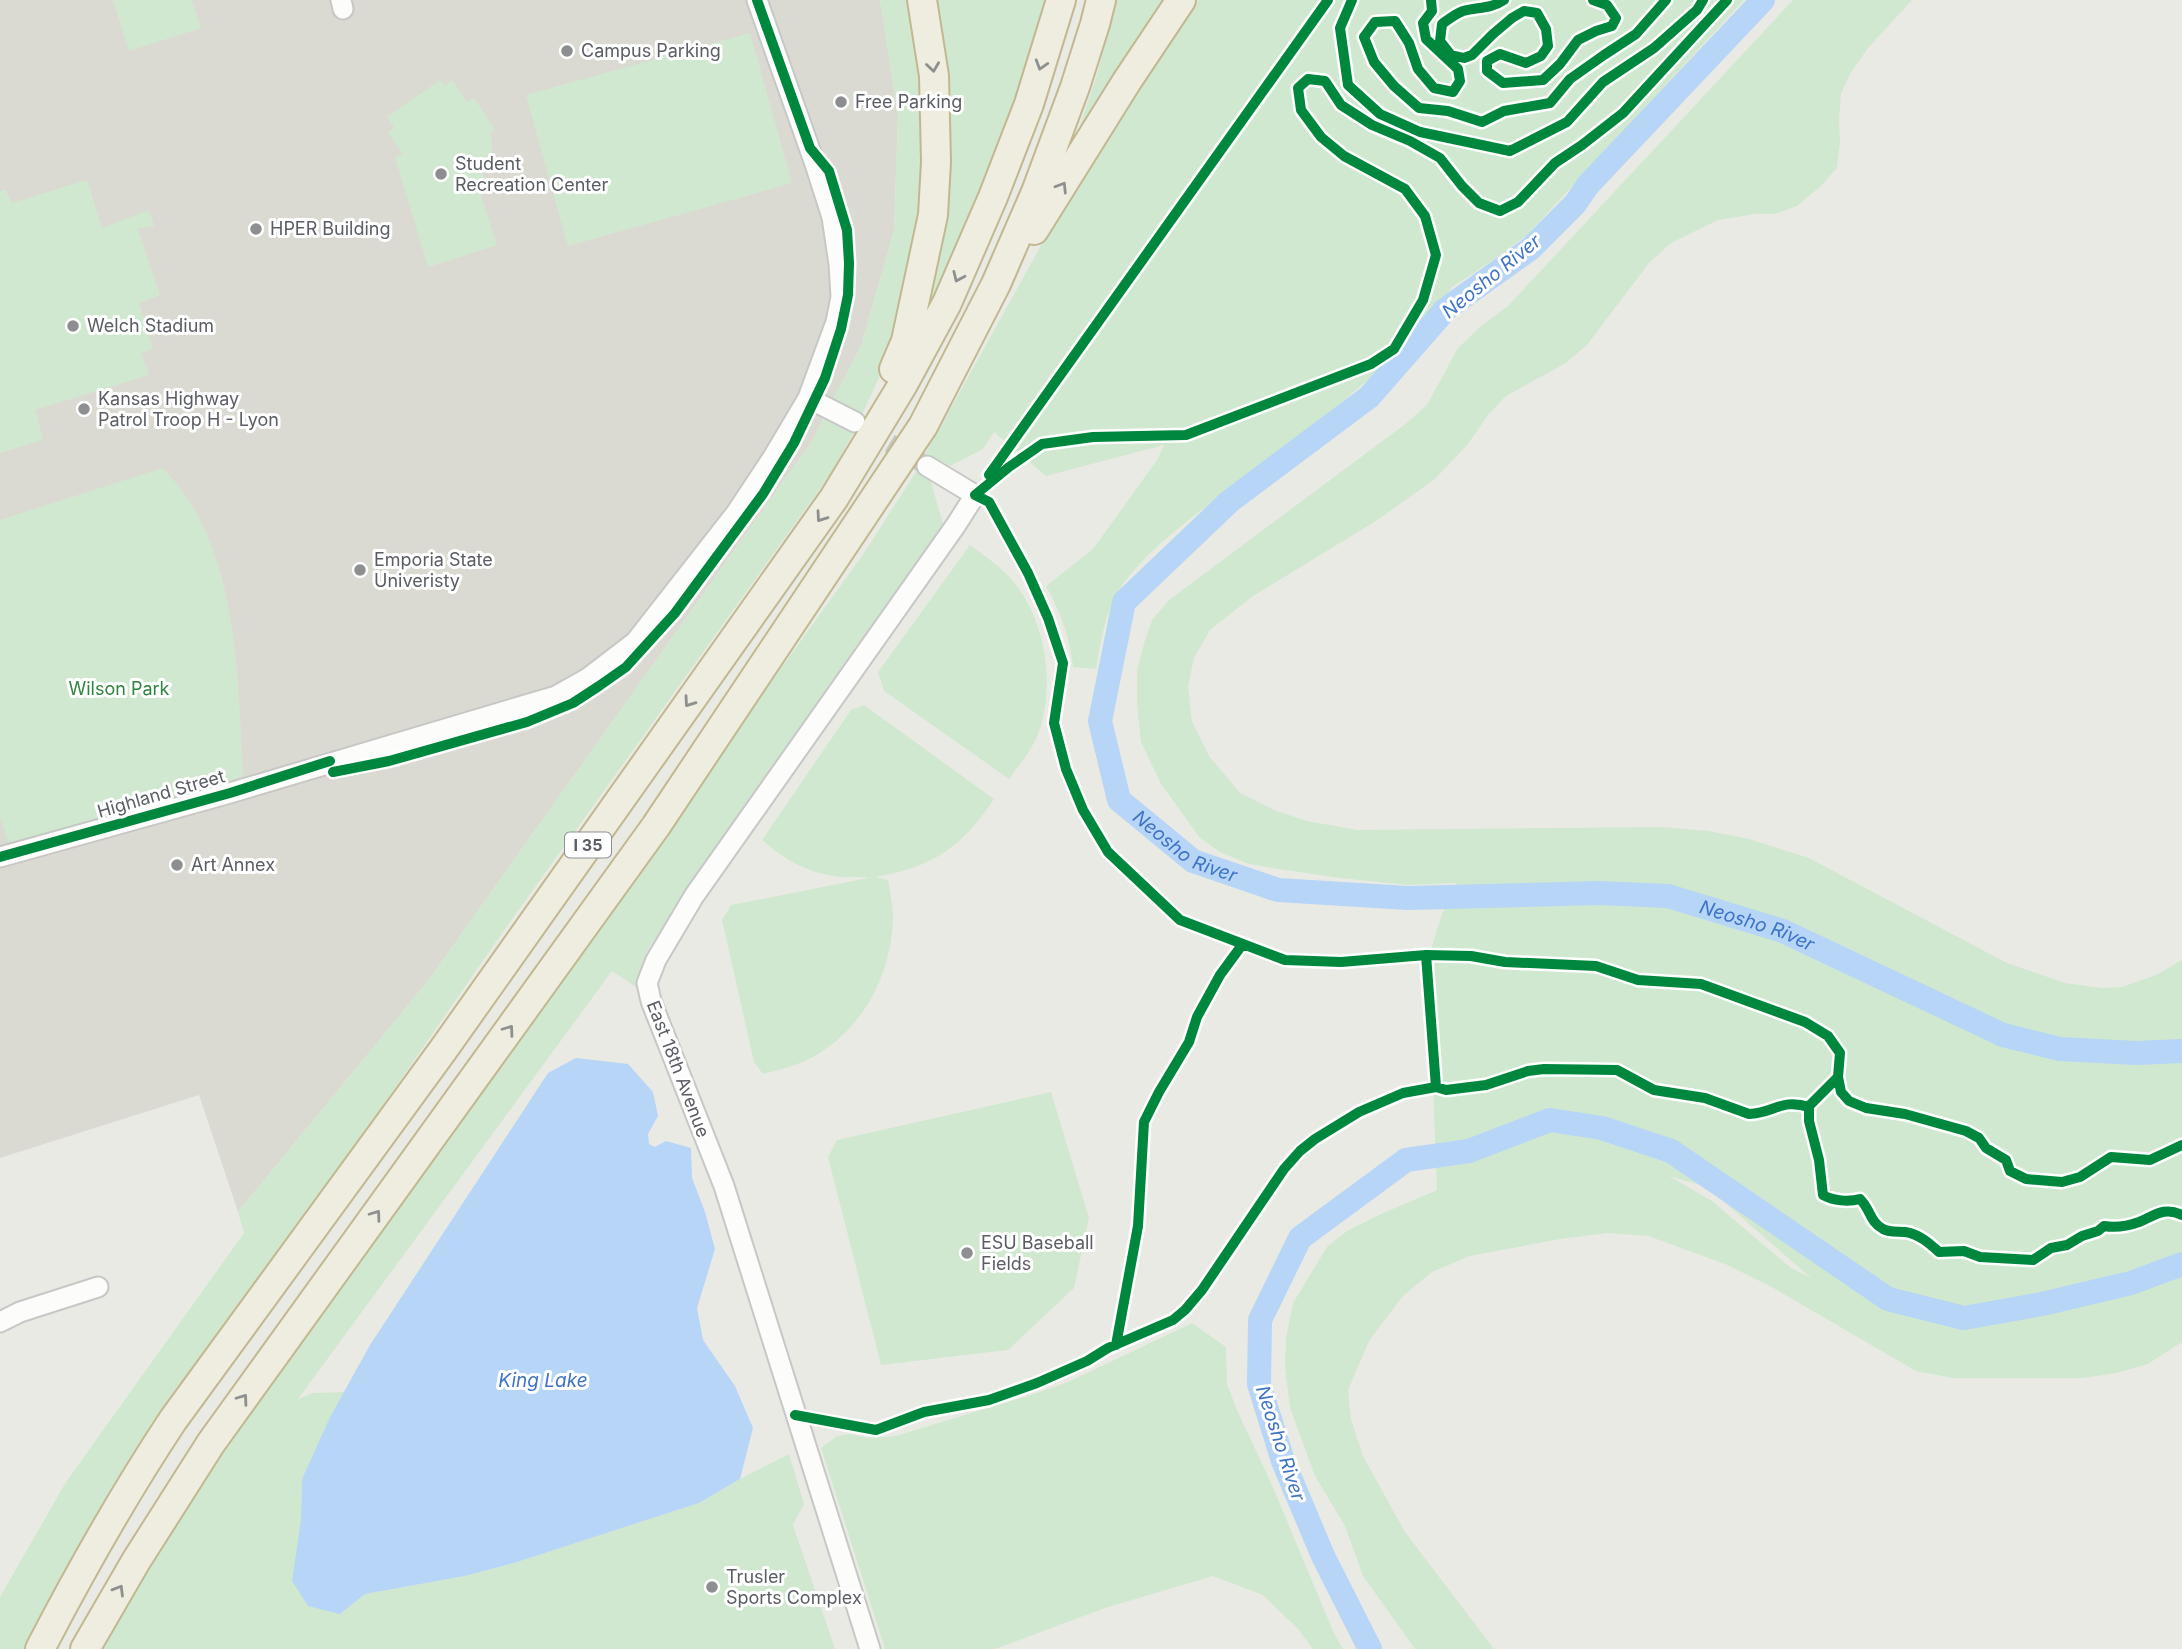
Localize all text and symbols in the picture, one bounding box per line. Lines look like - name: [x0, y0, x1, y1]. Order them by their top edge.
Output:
- place label: Campus Parking: [581, 40, 721, 61]
- marker: Campus Parking: [559, 43, 575, 59]
- one-way arrow: [1035, 59, 1050, 71]
- one-way arrow: [925, 61, 940, 73]
- place label: Free Parking: [855, 91, 962, 112]
- marker: Free Parking: [833, 94, 849, 110]
- place label: Student Recreation Center: [455, 153, 609, 195]
- marker: Student Recreation Center: [433, 166, 449, 182]
- one-way arrow: [1053, 182, 1066, 195]
- place label: HPER Building: [270, 218, 391, 239]
- marker: HPER Building: [248, 221, 264, 237]
- water label: Neosho River: [1437, 229, 1546, 323]
- one-way arrow: [952, 270, 966, 282]
- place label: Welch Stadium: [87, 315, 214, 336]
- marker: Welch Stadium: [65, 318, 81, 334]
- place label: Kansas Highway Patrol Troop H - Lyon: [98, 388, 279, 430]
- marker: Kansas Highway Patrol Troop H - Lyon: [76, 401, 92, 417]
- one-way arrow: [817, 509, 829, 522]
- place label: Emporia State Univeristy: [374, 549, 493, 591]
- marker: Emporia State Univeristy: [352, 562, 368, 578]
- park label: Wilson Park: [69, 678, 170, 699]
- one-way arrow: [685, 694, 697, 707]
- street label: Highland Street: [95, 765, 227, 822]
- water label: Neosho River: [1128, 805, 1241, 887]
- road number: I 35: [565, 832, 611, 858]
- place label: Art Annex: [191, 854, 275, 875]
- marker: Art Annex: [169, 857, 185, 873]
- water label: Neosho River: [1697, 895, 1819, 957]
- street label: East 18th Avenue: [643, 998, 714, 1140]
- one-way arrow: [501, 1025, 513, 1038]
- one-way arrow: [368, 1210, 380, 1223]
- place label: ESU Baseball Fields: [981, 1232, 1094, 1274]
- marker: ESU Baseball Fields: [959, 1245, 975, 1261]
- water label: King Lake: [498, 1369, 588, 1392]
- water label: Neosho River: [1251, 1383, 1310, 1505]
- one-way arrow: [234, 1394, 247, 1407]
- place label: Trusler Sports Complex: [726, 1566, 862, 1608]
- marker: Trusler Sports Complex: [704, 1579, 720, 1595]
- one-way arrow: [110, 1584, 123, 1597]

